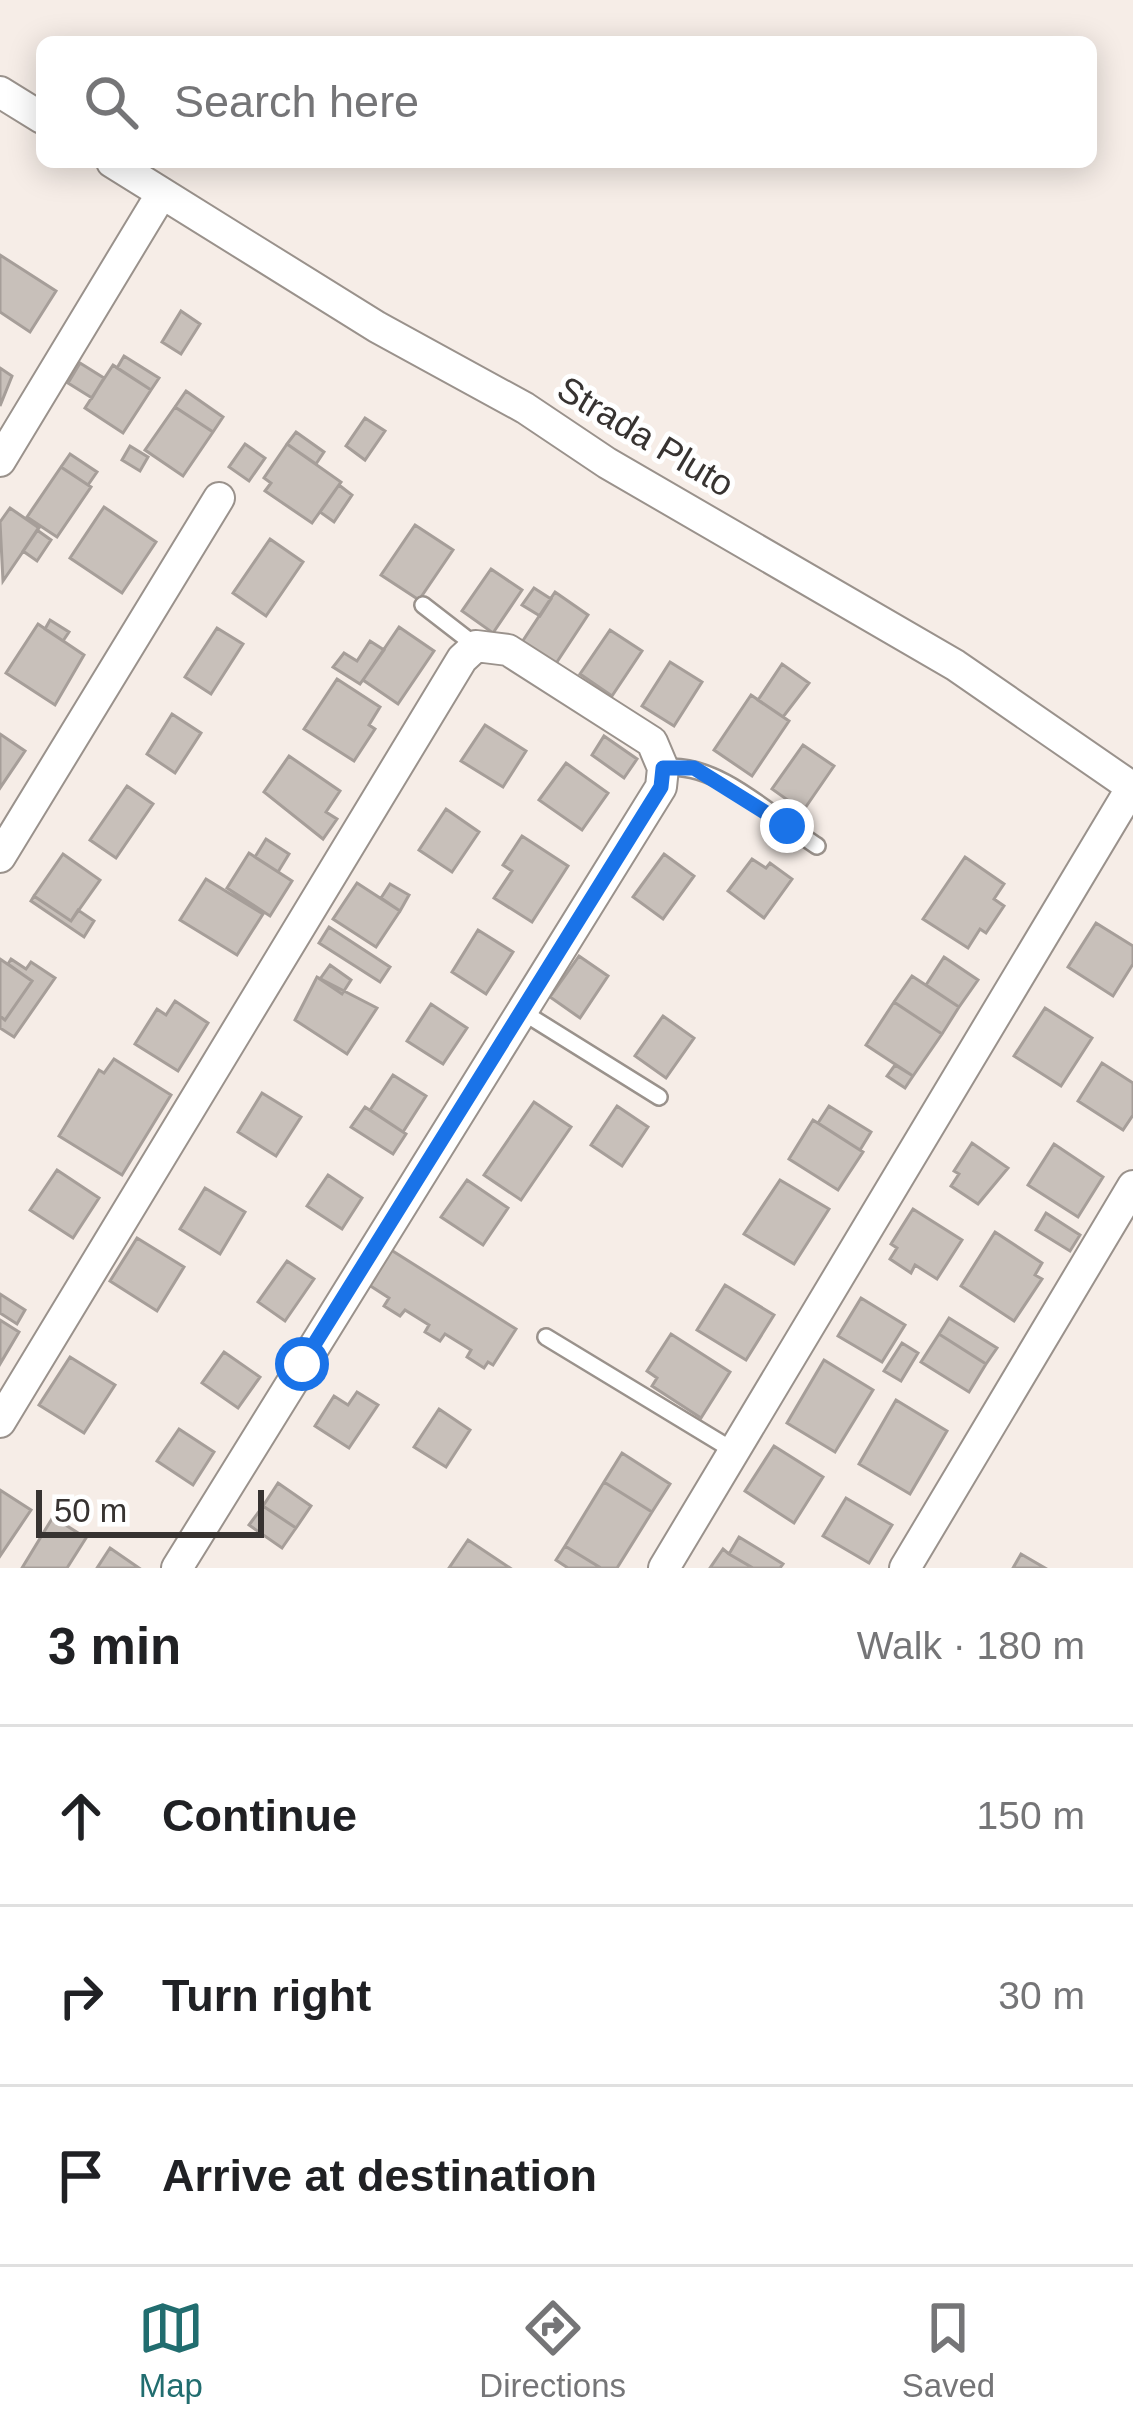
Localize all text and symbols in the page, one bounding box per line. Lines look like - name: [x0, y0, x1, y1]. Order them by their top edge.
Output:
- search box: [36, 36, 1097, 168]
- icon: search: [78, 69, 144, 135]
- text: Search here: [174, 76, 419, 127]
- street label: Strada Pluto: [550, 368, 741, 505]
- route end: [760, 799, 814, 853]
- route start: [275, 1337, 329, 1391]
- scale bar: [36, 1484, 264, 1537]
- text: 50 m: [54, 1492, 127, 1529]
- text: 3 min: [48, 1618, 181, 1675]
- text: Walk · 180 m: [857, 1624, 1085, 1667]
- icon: ahead: [48, 1783, 114, 1849]
- text: Continue: [162, 1790, 357, 1841]
- text: 150 m: [977, 1794, 1085, 1837]
- icon: right: [48, 1963, 114, 2029]
- text: Turn right: [162, 1970, 371, 2021]
- text: 30 m: [998, 1974, 1085, 2017]
- icon: arrive: [48, 2143, 114, 2209]
- text: Arrive at destination: [162, 2150, 597, 2201]
- tab: Map: [138, 2295, 204, 2405]
- tab: Directions: [479, 2295, 626, 2405]
- tab: Saved: [902, 2295, 995, 2405]

